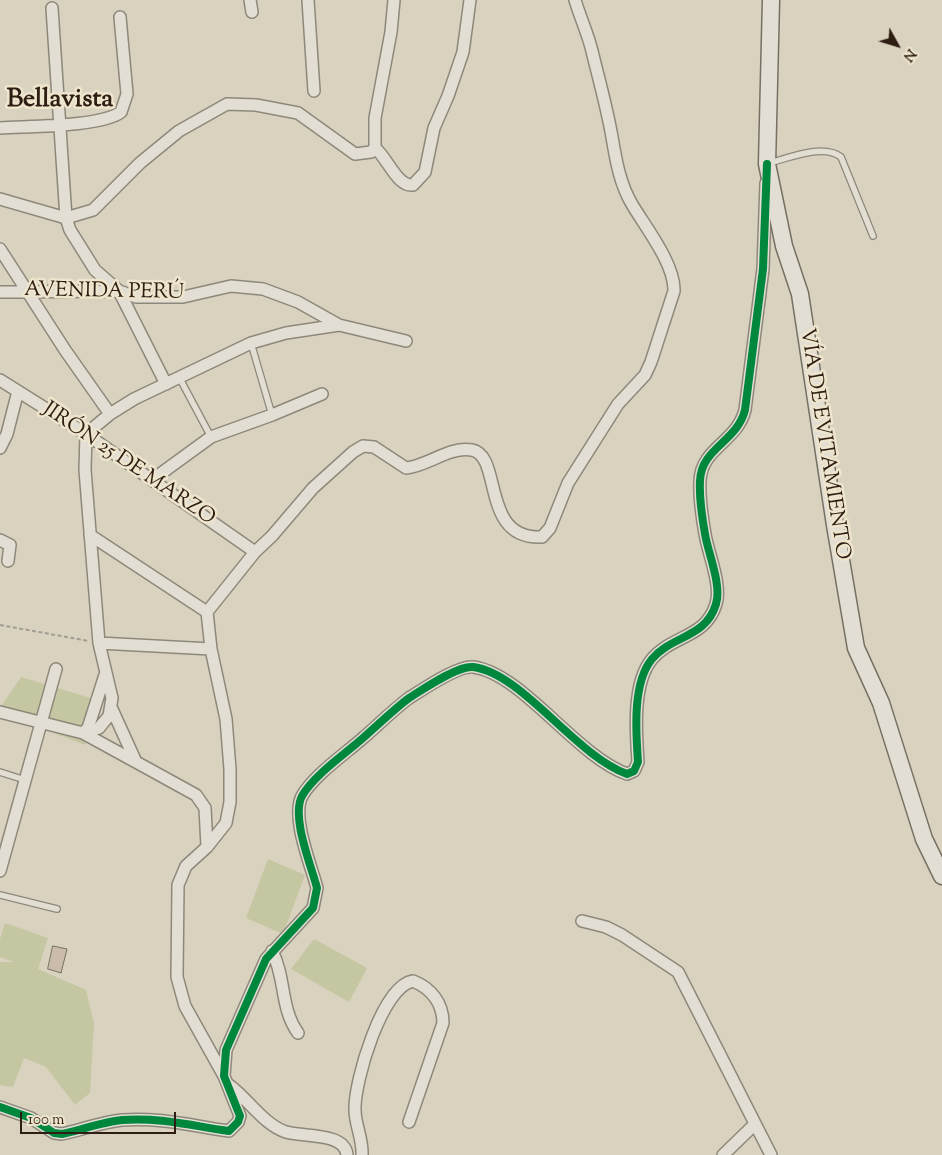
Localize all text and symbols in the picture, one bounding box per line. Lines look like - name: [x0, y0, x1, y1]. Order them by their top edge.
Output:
- north arrow: [872, 20, 922, 70]
- text: N: [897, 44, 920, 65]
- district label: Bellavista: [7, 86, 113, 118]
- street label: AVENIDA PERÚ: [24, 279, 184, 307]
- street label: VÍA DE EVITAMIENTO: [792, 326, 854, 562]
- street label: JIRÓN 25 DE MARZO: [37, 398, 219, 532]
- scale bar: [22, 1102, 179, 1134]
- text: 100 m: [28, 1110, 64, 1131]

